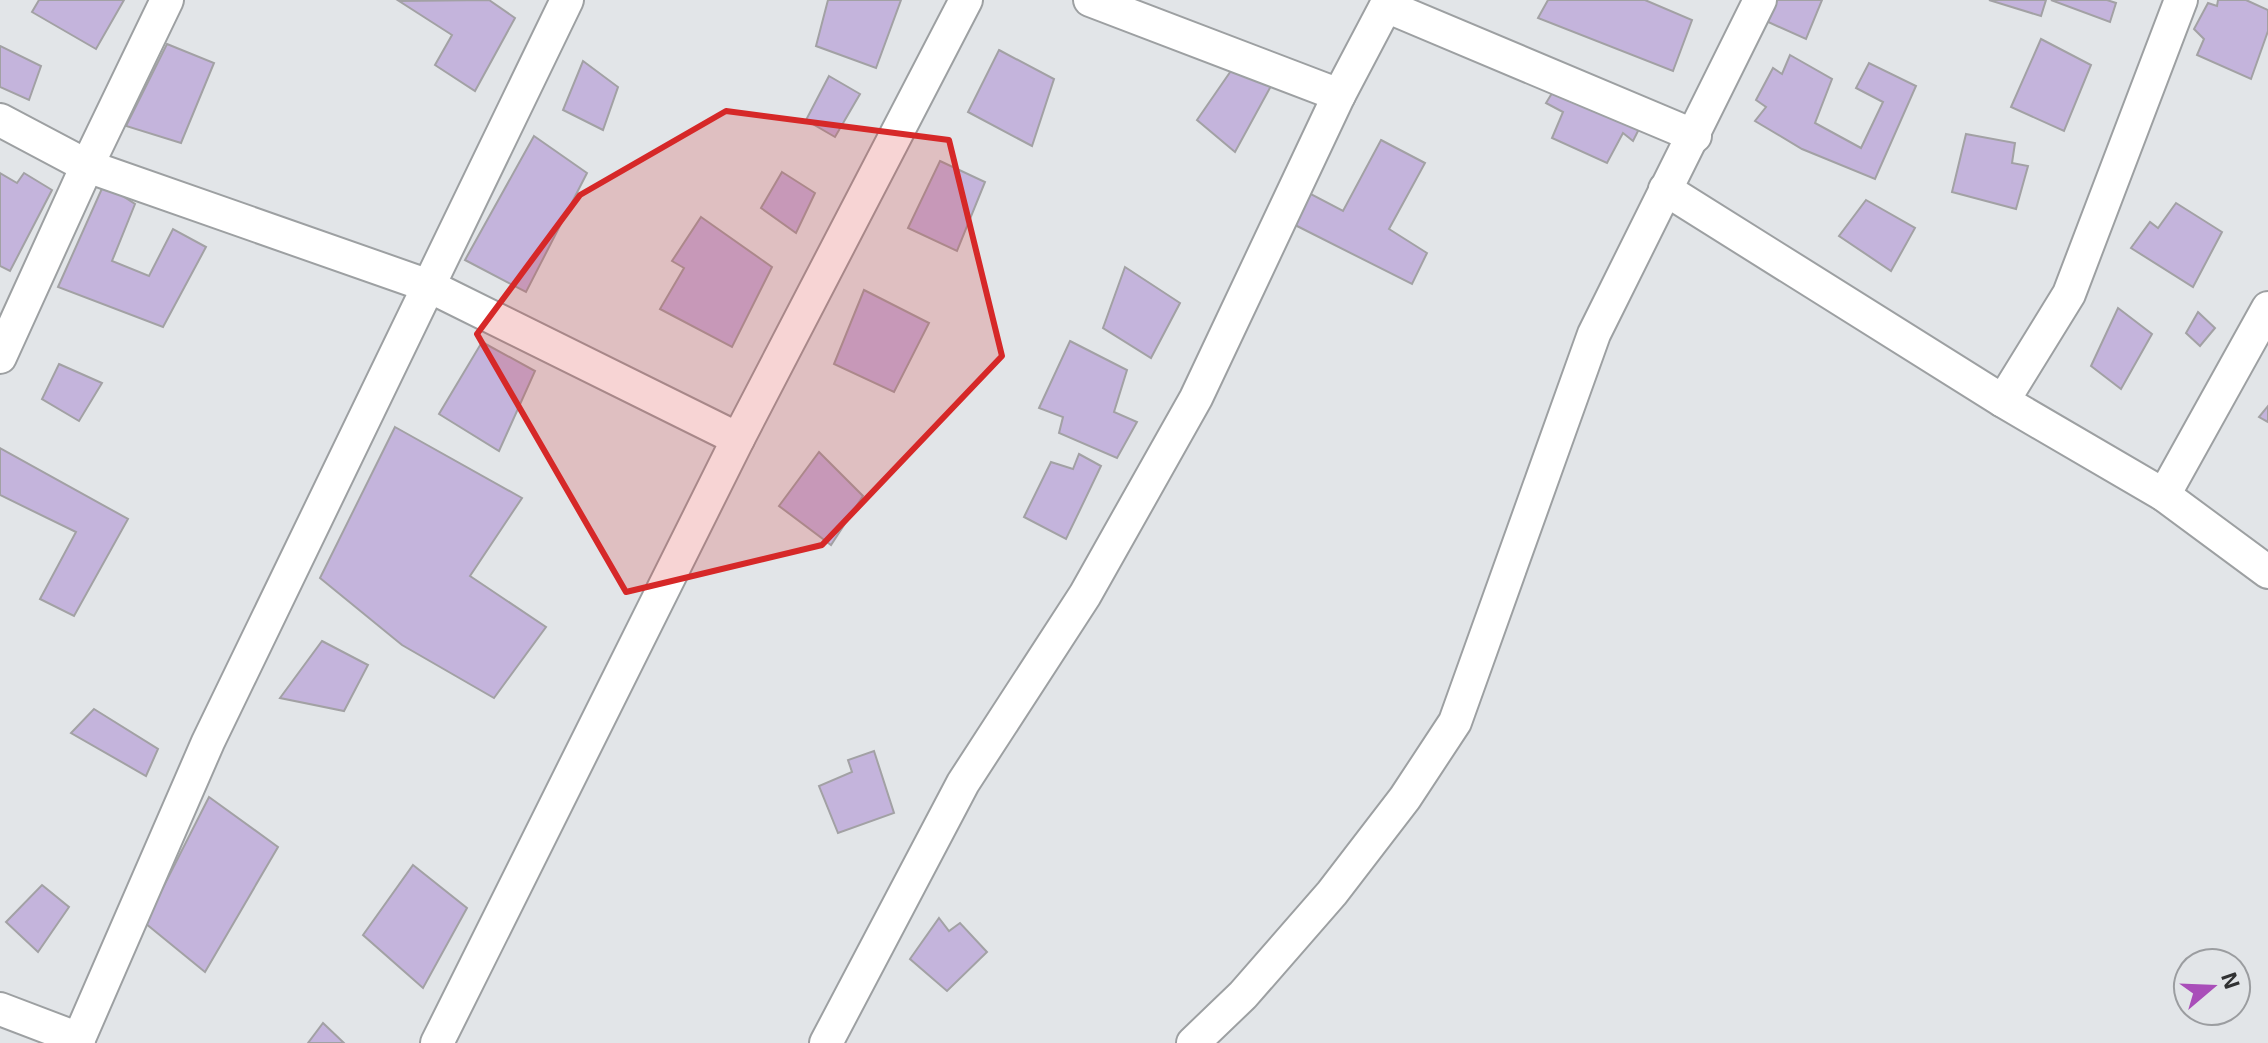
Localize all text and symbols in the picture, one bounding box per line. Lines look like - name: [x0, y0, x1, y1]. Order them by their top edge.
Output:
- north arrow: [2172, 947, 2252, 1027]
- text: N: [2217, 968, 2247, 992]

